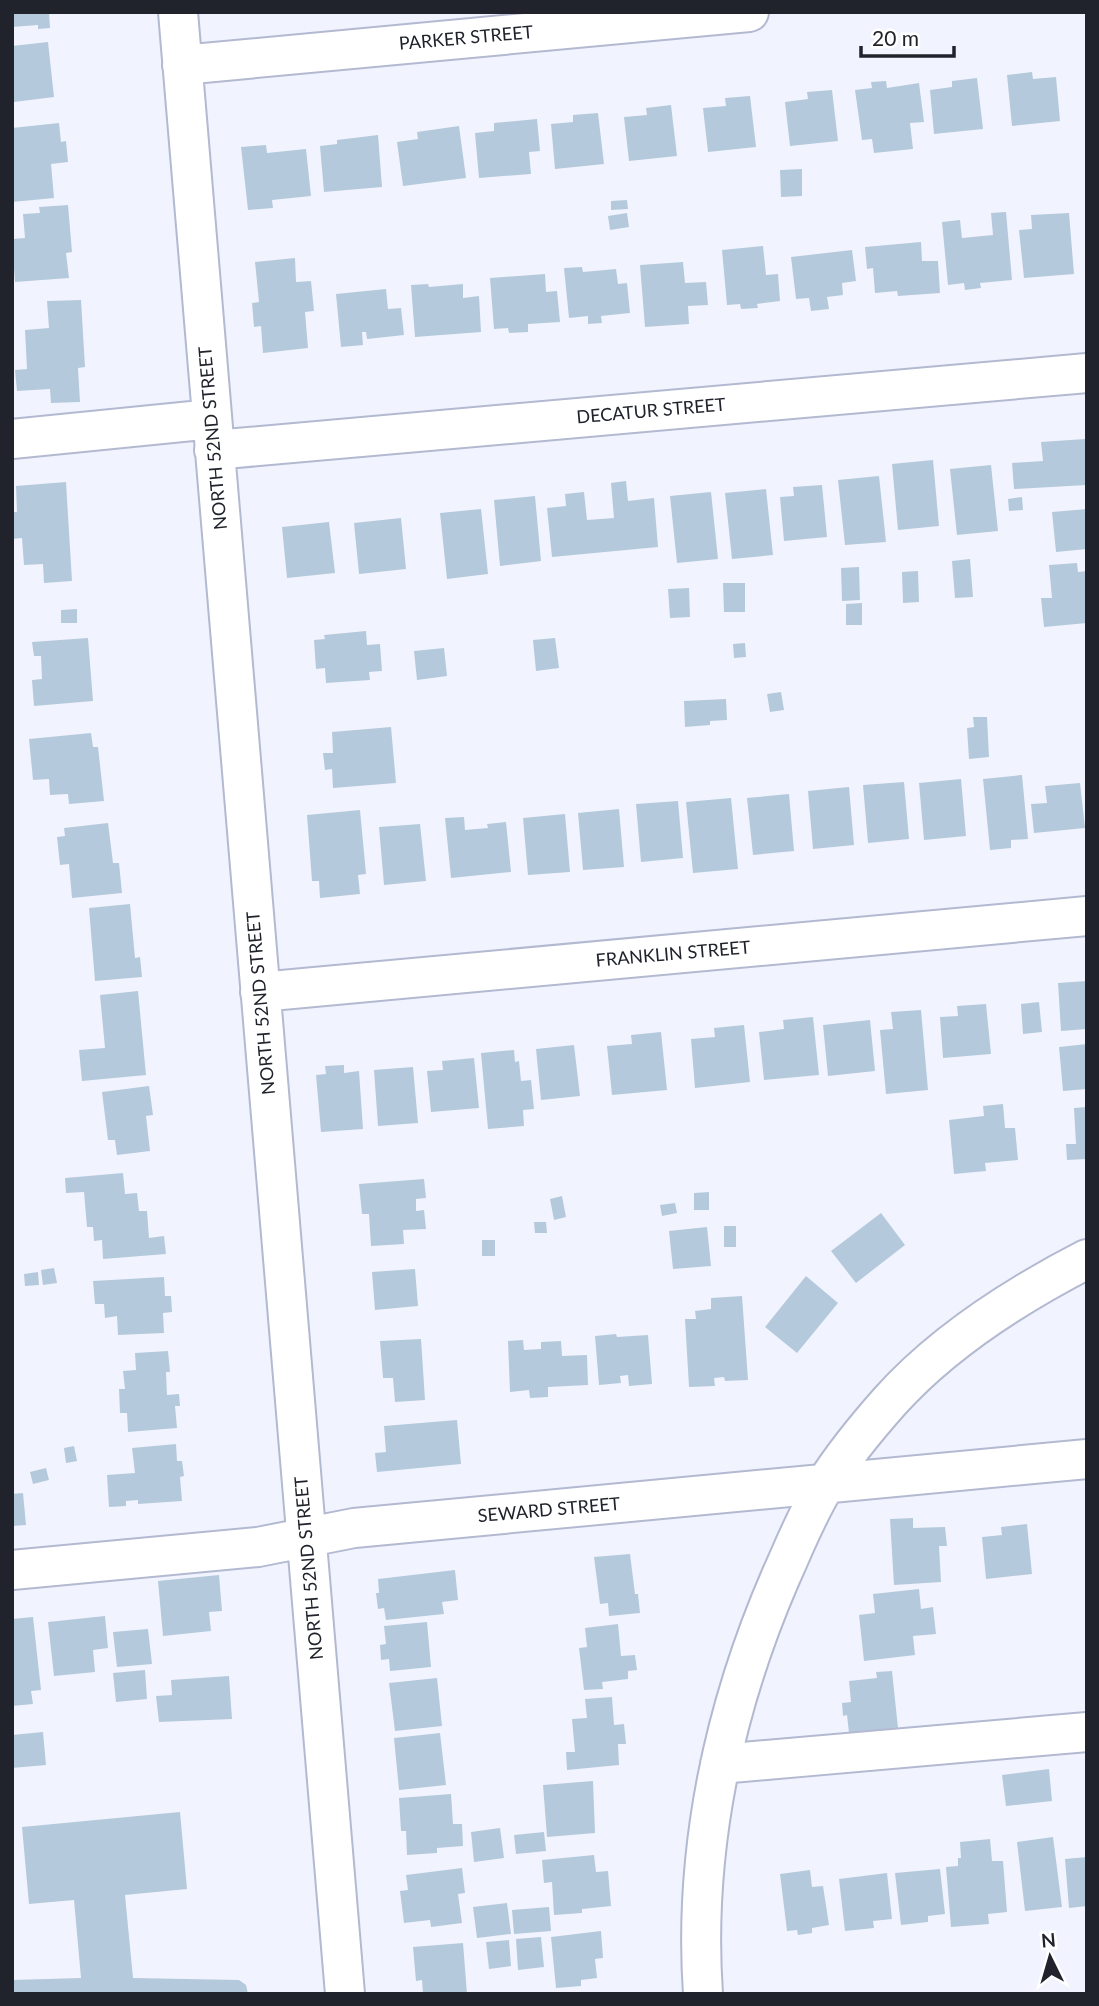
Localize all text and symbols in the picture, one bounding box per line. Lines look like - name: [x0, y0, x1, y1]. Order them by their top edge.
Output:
- scale bar: [861, 14, 954, 58]
- street label: PARKER STREET: [398, 20, 534, 54]
- text: 20 m: [872, 25, 919, 50]
- street label: NORTH 52ND STREET: [193, 345, 231, 531]
- street label: DECATUR STREET: [575, 392, 727, 427]
- street label: NORTH 52ND STREET: [241, 910, 279, 1096]
- street label: FRANKLIN STREET: [595, 935, 751, 971]
- street label: NORTH 52ND STREET: [289, 1475, 327, 1661]
- street label: SEWARD STREET: [477, 1492, 621, 1526]
- north arrow: [1015, 1922, 1085, 1992]
- text: N: [1040, 1927, 1057, 1952]

